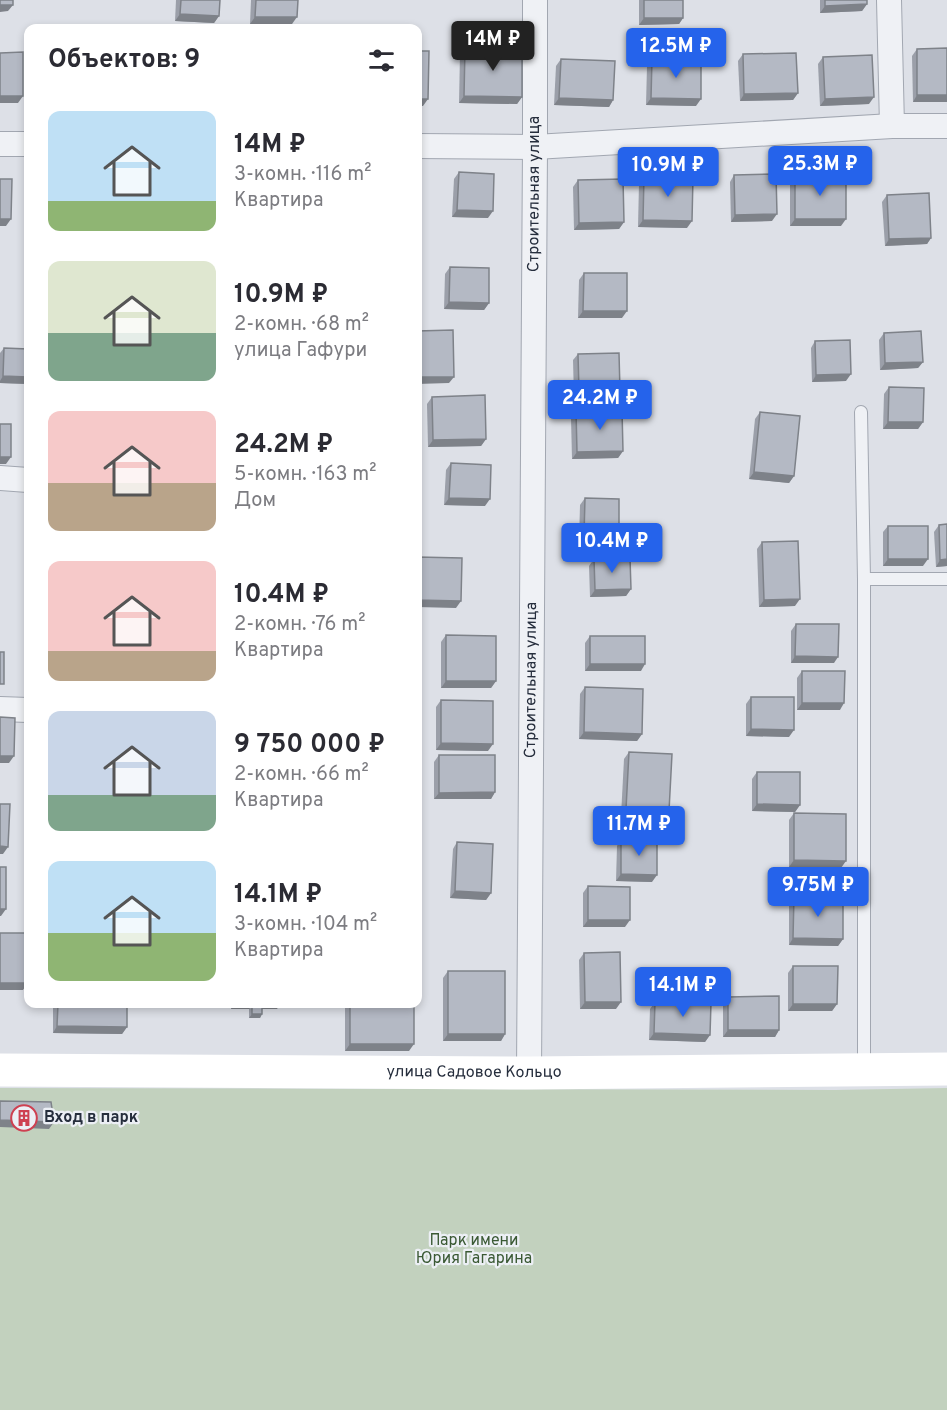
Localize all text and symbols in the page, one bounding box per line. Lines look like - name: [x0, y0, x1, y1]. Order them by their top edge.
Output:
- pin: 14M ₽: [451, 21, 535, 72]
- text: 14M ₽: [465, 27, 521, 53]
- pin: 12.5M ₽: [621, 28, 731, 79]
- text: 12.5M ₽: [640, 34, 712, 60]
- text: Объектов: 9: [48, 44, 200, 77]
- icon: filters: [365, 44, 398, 77]
- street label: Строительная улица: [524, 116, 545, 272]
- text: 14M ₽: [234, 129, 306, 162]
- icon: home: [96, 135, 168, 207]
- pin: 25.3M ₽: [765, 146, 875, 197]
- pin: 10.9M ₽: [613, 147, 723, 198]
- text: 25.3M ₽: [782, 152, 858, 178]
- text: 10.9M ₽: [632, 153, 704, 179]
- text: 3-комн. · 116 m²: [234, 162, 371, 188]
- text: Квартира: [234, 188, 323, 214]
- text: 10.9M ₽: [234, 279, 328, 312]
- icon: home: [96, 285, 168, 357]
- text: 2-комн. · 68 m²: [234, 312, 369, 338]
- text: улица Гафури: [234, 338, 367, 364]
- pin: 24.2M ₽: [545, 380, 655, 431]
- text: 24.2M ₽: [562, 386, 638, 412]
- text: 24.2M ₽: [234, 429, 333, 462]
- icon: home: [96, 435, 168, 507]
- text: 5-комн. · 163 m²: [234, 462, 376, 488]
- text: Дом: [234, 488, 276, 514]
- pin: 10.4M ₽: [557, 523, 667, 574]
- text: 10.4M ₽: [575, 529, 649, 555]
- text: 10.4M ₽: [234, 579, 329, 612]
- icon: home: [96, 585, 168, 657]
- street label: Строительная улица: [521, 602, 542, 758]
- text: 2-комн. · 76 m²: [234, 612, 365, 638]
- text: Квартира: [234, 638, 323, 664]
- text: 9 750 000 ₽: [234, 729, 385, 762]
- icon: home: [96, 735, 168, 807]
- text: 2-комн. · 66 m²: [234, 762, 369, 788]
- text: Квартира: [234, 788, 323, 814]
- pin: 11.7M ₽: [584, 806, 694, 857]
- text: 11.7M ₽: [607, 812, 671, 838]
- pin: 9.75M ₽: [763, 867, 873, 918]
- text: 9.75M ₽: [782, 873, 854, 899]
- text: 14.1M ₽: [234, 879, 322, 912]
- icon: home: [96, 885, 168, 957]
- text: 3-комн. · 104 m²: [234, 912, 377, 938]
- text: Квартира: [234, 938, 323, 964]
- pin: 14.1M ₽: [628, 967, 738, 1018]
- text: 14.1M ₽: [649, 973, 717, 999]
- street label: улица Садовое Кольцо: [386, 1062, 562, 1083]
- building icon: Вход в парк: [9, 1103, 39, 1133]
- place label: Вход в парк: [44, 1108, 138, 1128]
- park label: Парк имени Юрия Гагарина: [416, 1231, 532, 1269]

